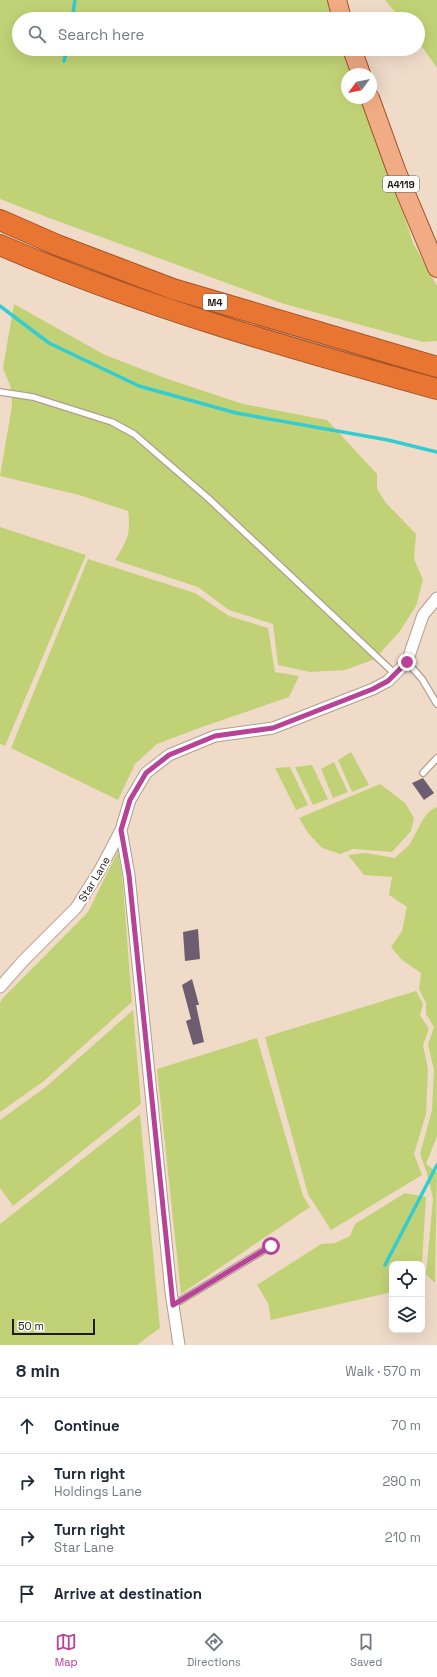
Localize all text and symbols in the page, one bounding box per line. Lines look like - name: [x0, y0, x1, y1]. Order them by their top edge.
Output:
- search box: [12, 12, 425, 56]
- icon: search: [26, 23, 48, 45]
- text: Search here: [58, 25, 144, 44]
- north arrow: [341, 68, 377, 104]
- road number: A4119: [383, 176, 419, 192]
- road number: M4: [203, 294, 227, 310]
- route end: [398, 653, 416, 671]
- street label: Star Lane: [75, 854, 113, 904]
- route start: [262, 1237, 280, 1255]
- map controls: [389, 1261, 425, 1333]
- button: locate: [389, 1261, 425, 1297]
- button: layers: [389, 1297, 425, 1333]
- scale bar: [12, 1317, 95, 1336]
- text: 50 m: [18, 1319, 44, 1333]
- text: 8 min: [16, 1360, 60, 1382]
- text: Walk · 570 m: [345, 1363, 421, 1380]
- icon: ahead: [16, 1415, 38, 1437]
- text: Continue: [54, 1416, 120, 1435]
- text: 70 m: [391, 1417, 421, 1434]
- text: Turn right: [54, 1464, 125, 1483]
- icon: right: [16, 1471, 38, 1493]
- text: 290 m: [382, 1473, 421, 1490]
- text: Holdings Lane: [54, 1483, 142, 1500]
- text: Turn right: [54, 1520, 125, 1539]
- icon: right: [16, 1527, 38, 1549]
- text: 210 m: [385, 1529, 421, 1546]
- text: Star Lane: [54, 1539, 114, 1556]
- icon: arrive: [16, 1583, 38, 1605]
- text: Arrive at destination: [54, 1584, 202, 1603]
- tab: Map: [55, 1631, 78, 1669]
- tab: Directions: [187, 1631, 241, 1669]
- tab: Saved: [350, 1631, 382, 1669]

